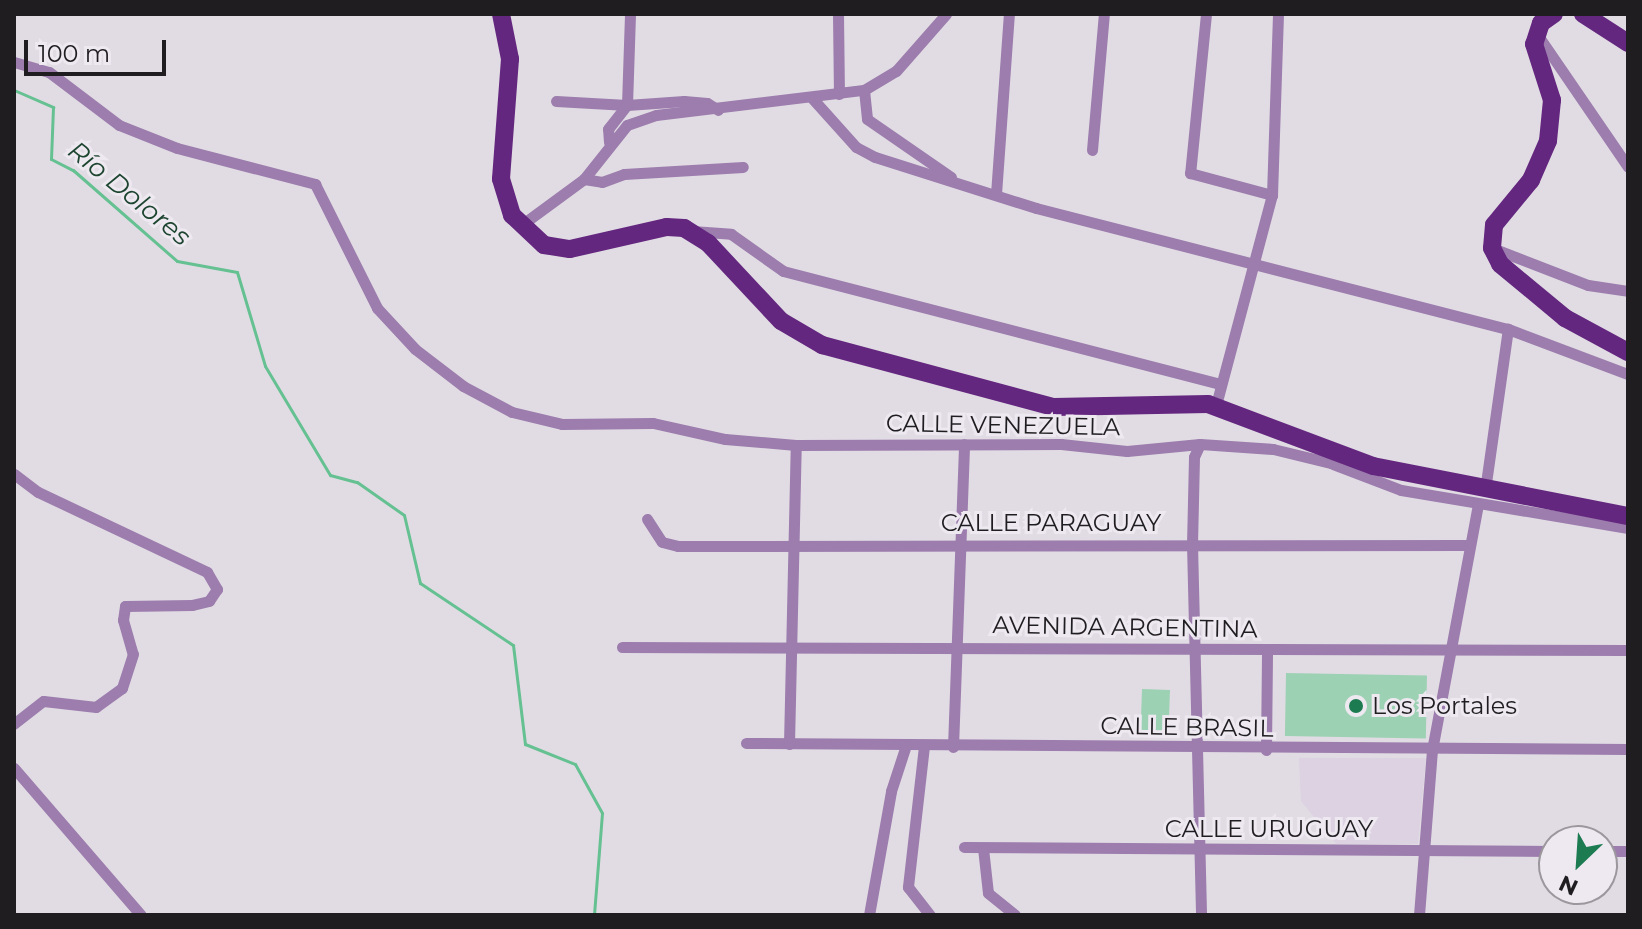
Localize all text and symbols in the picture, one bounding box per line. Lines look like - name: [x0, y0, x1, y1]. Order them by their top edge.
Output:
- scale bar: [28, 24, 170, 74]
- text: 100 m: [38, 39, 110, 68]
- water label: Río Dolores: [61, 135, 197, 253]
- street label: CALLE VENEZUELA: [886, 409, 1120, 441]
- street label: CALLE PARAGUAY: [941, 509, 1161, 537]
- street label: AVENIDA ARGENTINA: [992, 610, 1258, 644]
- place label: Los Portales: [1372, 692, 1517, 720]
- marker: Los Portales: [1347, 697, 1365, 715]
- street label: CALLE BRASIL: [1100, 711, 1274, 743]
- street label: CALLE URUGUAY: [1165, 815, 1373, 843]
- north arrow: [1538, 825, 1618, 905]
- text: N: [1555, 869, 1582, 901]

